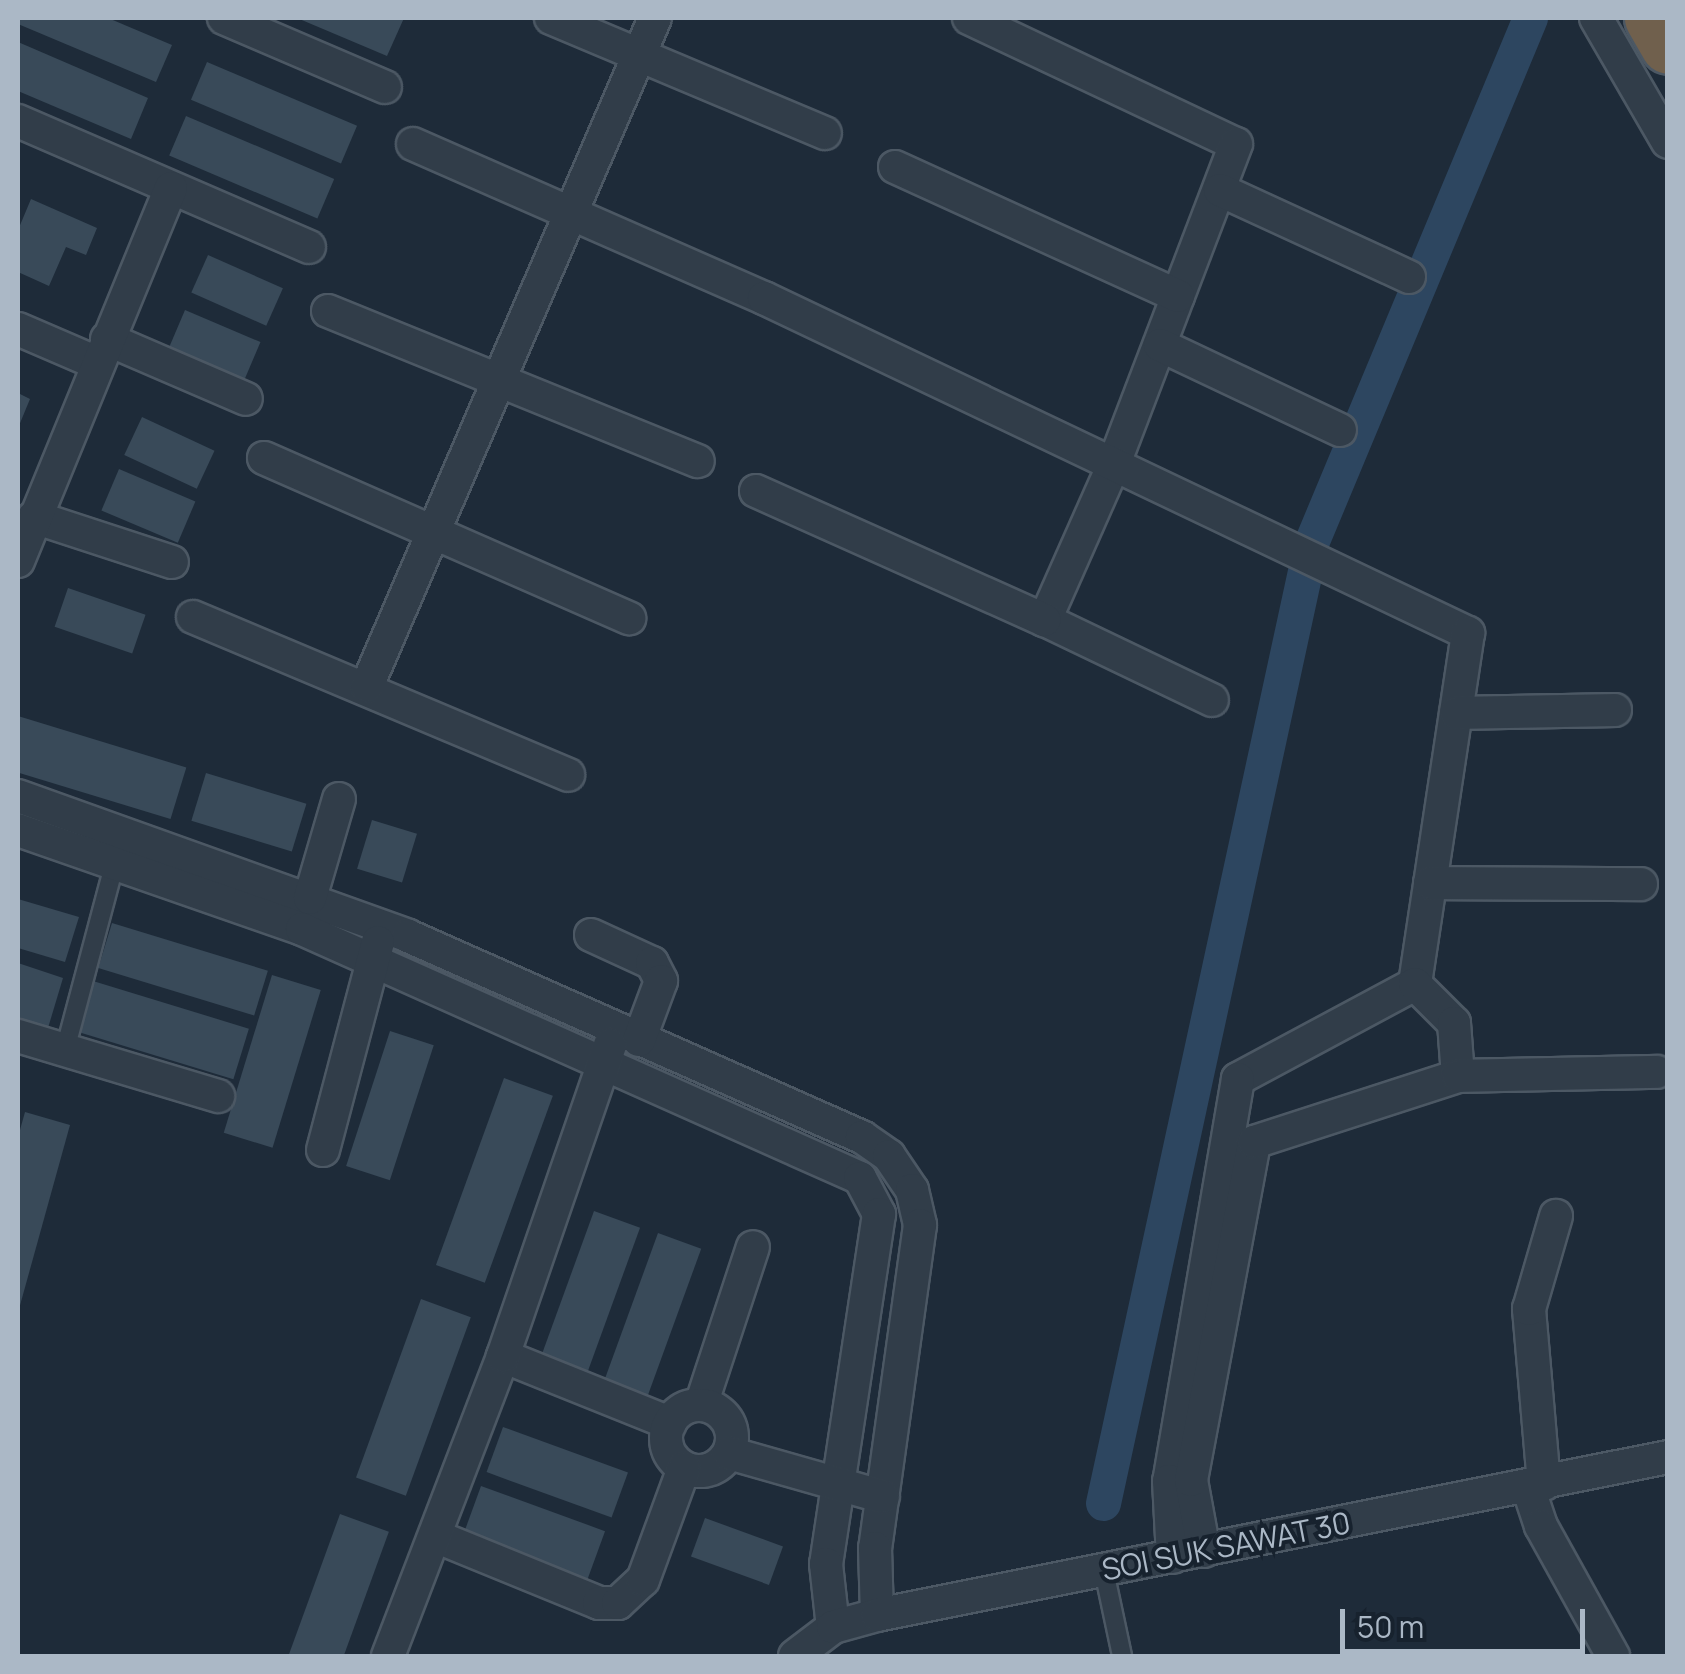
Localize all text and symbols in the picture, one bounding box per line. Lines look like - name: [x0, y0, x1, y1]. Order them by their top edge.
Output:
- street label: SOI SUK SAWAT 30: [1098, 1504, 1354, 1588]
- scale bar: [1345, 1589, 1590, 1651]
- text: 50 m: [1357, 1606, 1424, 1647]

